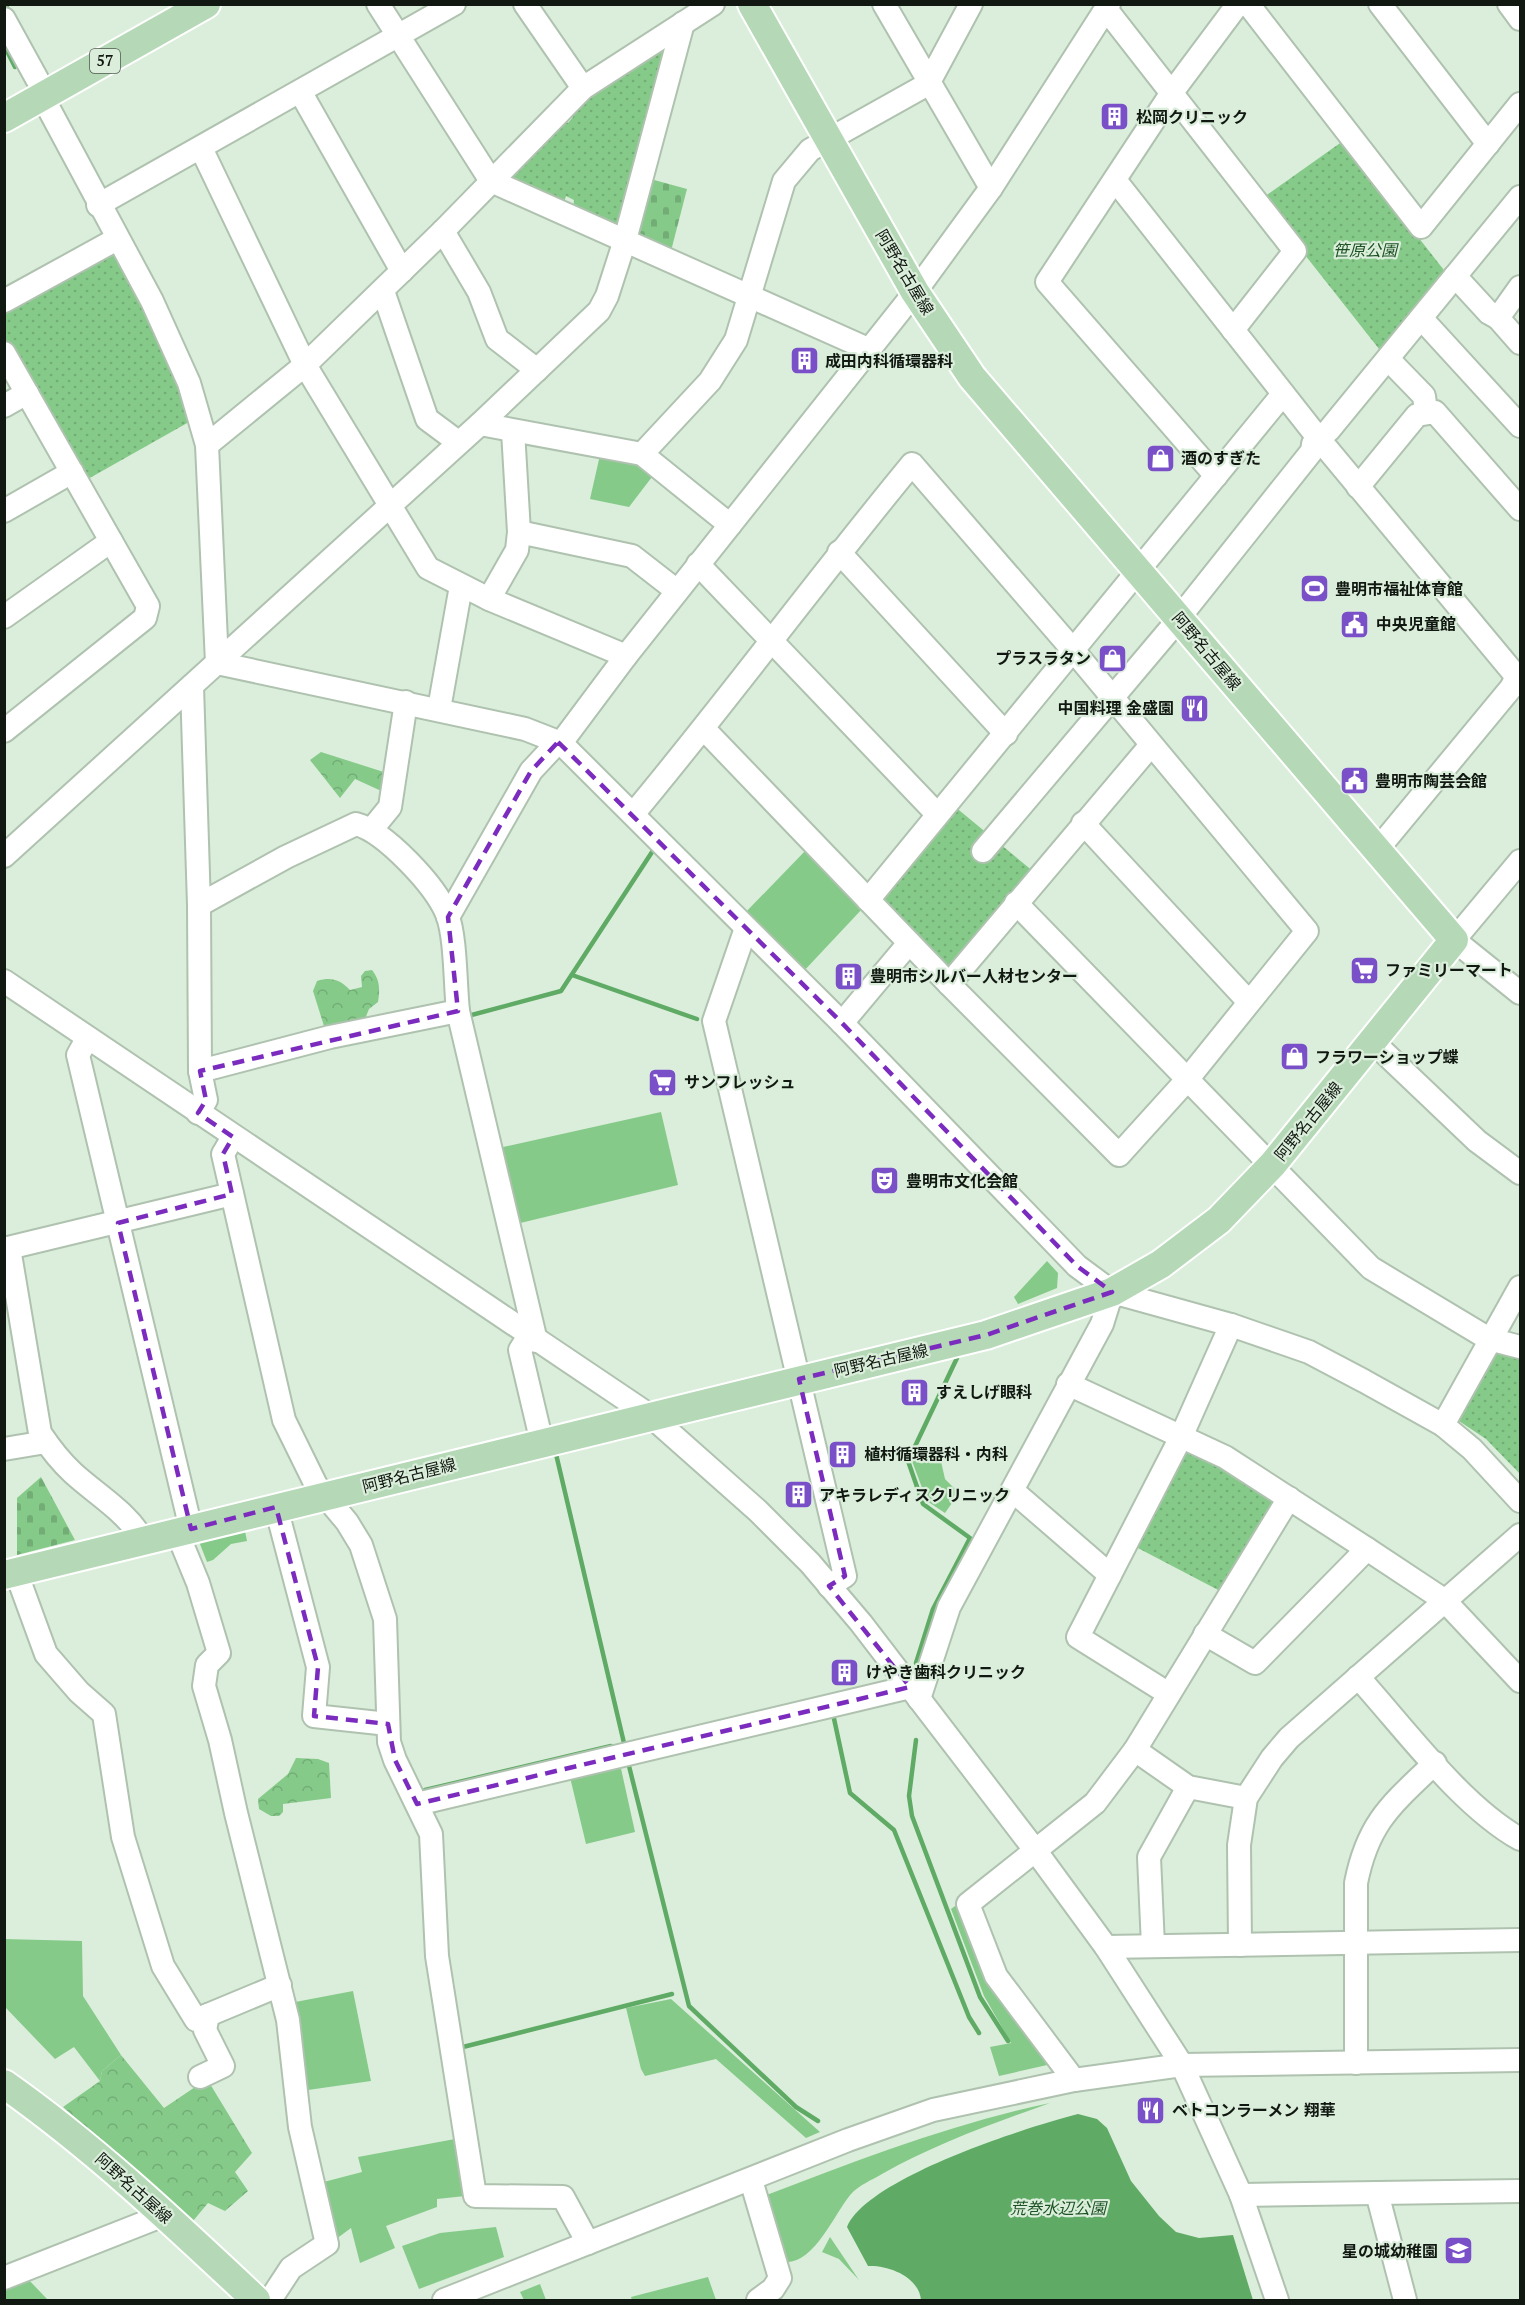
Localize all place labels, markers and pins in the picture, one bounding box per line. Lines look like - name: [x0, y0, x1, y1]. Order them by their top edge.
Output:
- building icon: 松岡クリニック: [1099, 101, 1131, 133]
- place label: 松岡クリニック: [1136, 106, 1248, 128]
- building icon: 成田内科循環器科: [788, 345, 820, 377]
- place label: 成田内科循環器科: [825, 350, 953, 372]
- shop icon: 酒のすぎた: [1144, 442, 1176, 474]
- place label: 酒のすぎた: [1181, 447, 1261, 469]
- sports icon: 豊明市福祉体育館: [1298, 573, 1330, 605]
- place label: 豊明市福祉体育館: [1335, 578, 1463, 600]
- public building icon: 中央児童館: [1339, 608, 1371, 640]
- place label: 中央児童館: [1376, 613, 1456, 635]
- shop icon: プラスラタン: [1096, 642, 1128, 674]
- place label: プラスラタン: [995, 647, 1091, 669]
- restaurant icon: 中国料理 金盛園: [1179, 692, 1211, 724]
- place label: 中国料理 金盛園: [1058, 697, 1174, 719]
- public building icon: 豊明市陶芸会館: [1338, 765, 1370, 797]
- place label: 豊明市陶芸会館: [1375, 770, 1487, 792]
- supermarket icon: ファミリーマート: [1348, 954, 1380, 986]
- place label: ファミリーマート: [1385, 959, 1513, 981]
- building icon: 豊明市シルバー人材センター: [833, 960, 865, 992]
- place label: 豊明市シルバー人材センター: [870, 965, 1078, 987]
- shop icon: フラワーショップ蝶: [1278, 1041, 1310, 1073]
- place label: フラワーショップ蝶: [1315, 1046, 1459, 1068]
- supermarket icon: サンフレッシュ: [647, 1066, 679, 1098]
- place label: サンフレッシュ: [684, 1071, 796, 1093]
- theatre icon: 豊明市文化会館: [869, 1165, 901, 1197]
- place label: 豊明市文化会館: [906, 1170, 1018, 1192]
- building icon: すえしげ眼科: [899, 1376, 931, 1408]
- place label: すえしげ眼科: [936, 1381, 1032, 1403]
- building icon: 植村循環器科・内科: [827, 1438, 859, 1470]
- place label: 植村循環器科・内科: [864, 1443, 1008, 1465]
- building icon: アキラレディスクリニック: [782, 1479, 814, 1511]
- place label: アキラレディスクリニック: [819, 1484, 1010, 1506]
- building icon: けやき歯科クリニック: [829, 1656, 861, 1688]
- place label: けやき歯科クリニック: [866, 1661, 1026, 1683]
- restaurant icon: ベトコンラーメン 翔華: [1135, 2094, 1167, 2126]
- place label: ベトコンラーメン 翔華: [1172, 2099, 1336, 2121]
- school or university icon: 星の城幼稚園: [1443, 2235, 1475, 2267]
- place label: 星の城幼稚園: [1342, 2240, 1438, 2262]

